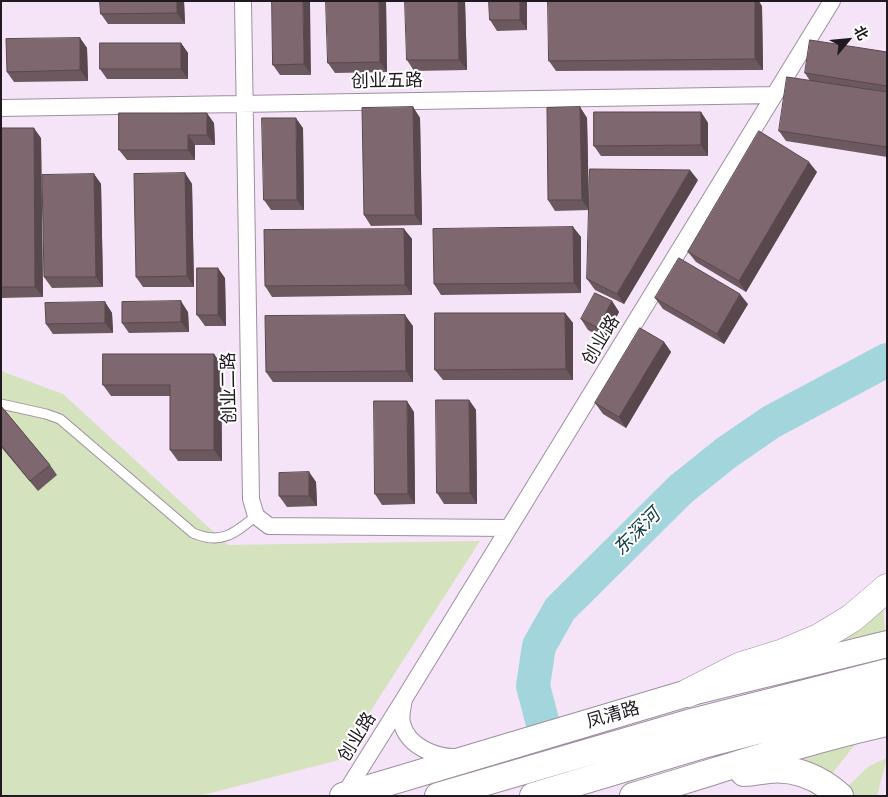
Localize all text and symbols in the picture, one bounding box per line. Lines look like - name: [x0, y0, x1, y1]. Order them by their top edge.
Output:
- north arrow: [823, 15, 873, 65]
- text: 北: [851, 23, 872, 43]
- street label: 创业五路: [351, 70, 423, 92]
- street label: 创业路: [578, 311, 624, 369]
- street label: 创业二路: [218, 352, 240, 424]
- water label: 东深河: [609, 504, 665, 560]
- street label: 凤清路: [584, 697, 642, 733]
- street label: 创业路: [334, 708, 380, 766]

